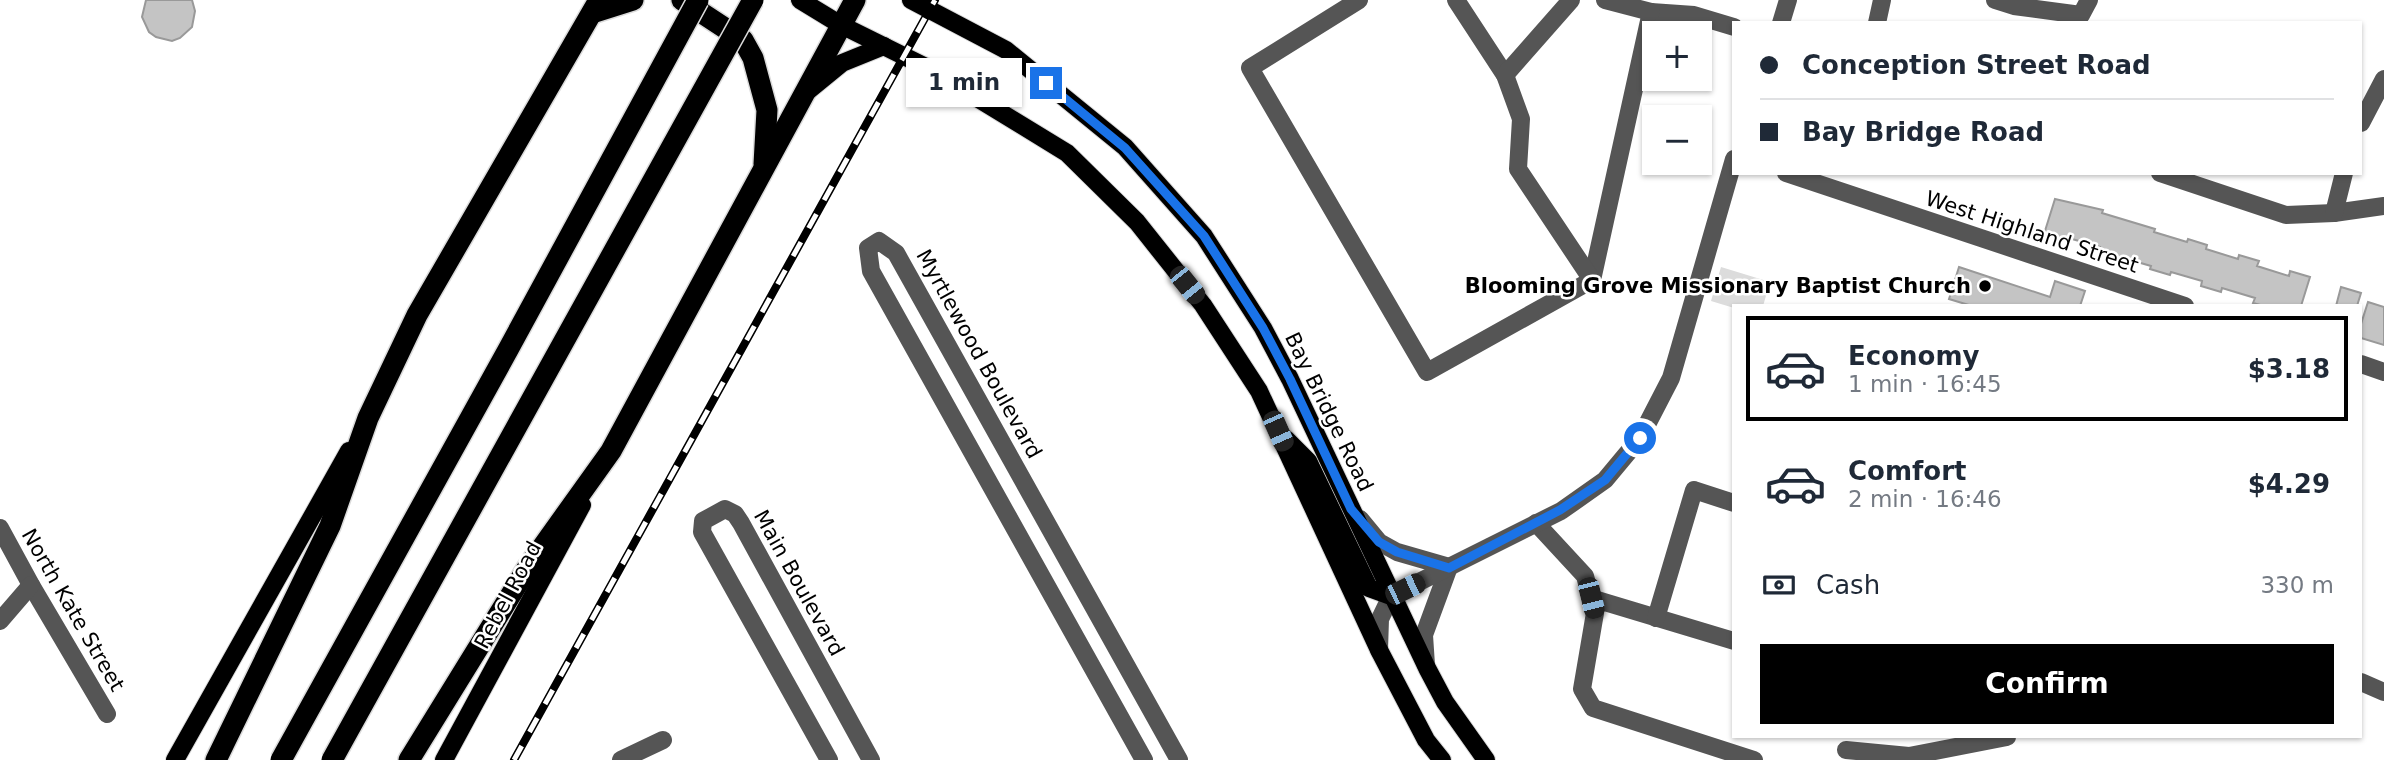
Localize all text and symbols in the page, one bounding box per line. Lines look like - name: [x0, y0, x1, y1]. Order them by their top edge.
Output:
- map controls: [1642, 21, 1712, 175]
- button: +: [1642, 21, 1712, 91]
- text: Conception Street Road: [1802, 50, 2151, 80]
- callout: 1 min: [906, 58, 1021, 108]
- route end: [1030, 67, 1062, 99]
- text: 1 min: [928, 69, 1000, 95]
- button: −: [1642, 105, 1712, 175]
- text: Bay Bridge Road: [1802, 117, 2044, 147]
- street label: West Highland Street: [1923, 186, 2141, 278]
- street label: Myrtlewood Boulevard: [911, 245, 1047, 463]
- car: [1166, 262, 1209, 308]
- place label: Blooming Grove Missionary Baptist Church: [1465, 274, 1971, 298]
- marker: Blooming Grove Missionary Baptist Church: [1977, 278, 1993, 294]
- street label: Bay Bridge Road: [1280, 328, 1378, 496]
- icon: car: [1764, 337, 1827, 400]
- text: Economy: [1848, 341, 1979, 371]
- text: $3.18: [2248, 354, 2330, 384]
- text: 1 min · 16:45: [1848, 371, 2002, 397]
- car: [1260, 408, 1297, 454]
- route start: [1624, 422, 1656, 454]
- icon: car: [1764, 452, 1827, 515]
- text: Comfort: [1848, 456, 1966, 486]
- text: $4.29: [2248, 469, 2330, 499]
- text: 2 min · 16:46: [1848, 486, 2002, 512]
- street label: Main Boulevard: [749, 506, 849, 660]
- street label: North Kate Street: [17, 525, 129, 695]
- street label: Rebel Road: [470, 537, 546, 653]
- icon: cash: [1760, 566, 1798, 604]
- car: [1382, 570, 1429, 608]
- text: Cash: [1816, 570, 1880, 600]
- text: 330 m: [2260, 572, 2334, 598]
- car: [1576, 575, 1607, 621]
- button: Confirm: [1760, 644, 2334, 724]

